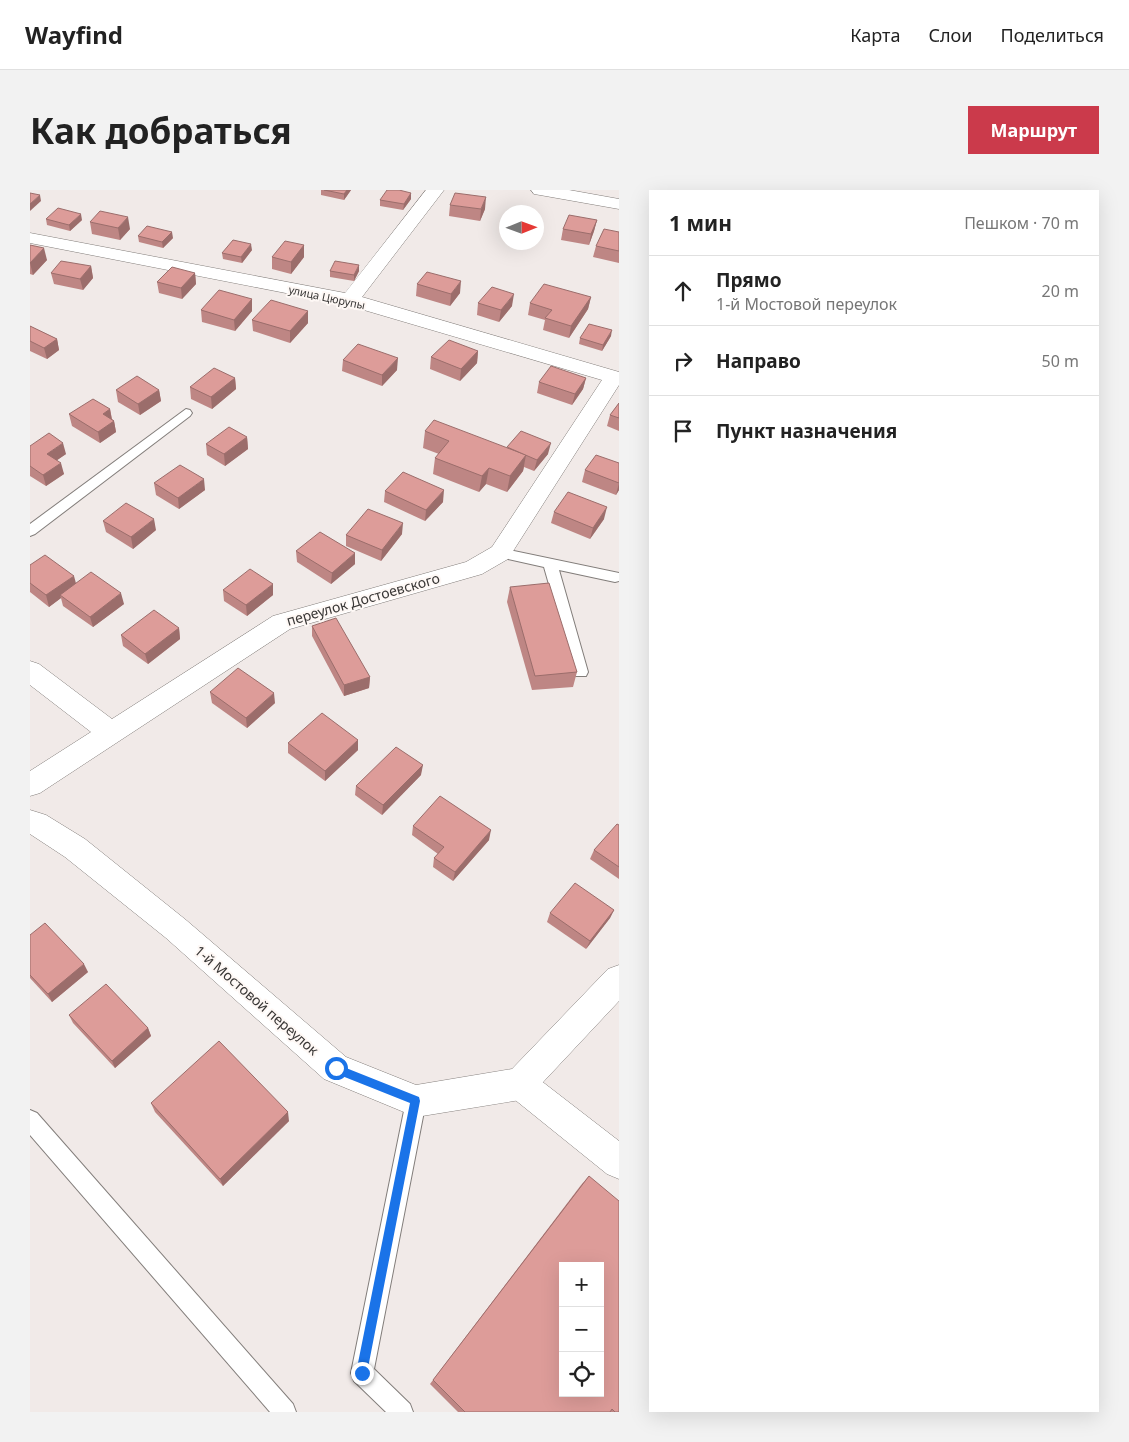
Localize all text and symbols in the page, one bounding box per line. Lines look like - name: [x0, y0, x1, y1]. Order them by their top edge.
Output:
- text: Wayfind: [25, 18, 123, 51]
- text: Карта: [850, 23, 900, 47]
- text: Слои: [928, 23, 972, 47]
- text: Поделиться: [1000, 23, 1104, 47]
- button: Маршрут: [968, 106, 1099, 154]
- text: Как добраться: [30, 107, 292, 154]
- north arrow: [499, 205, 544, 250]
- text: 1 мин: [669, 209, 732, 237]
- text: Пешком · 70 m: [964, 212, 1079, 234]
- text: Прямо: [716, 267, 782, 293]
- icon: ahead: [669, 277, 697, 305]
- text: 20 m: [1042, 280, 1079, 302]
- street label: улица Цюрупы: [287, 282, 367, 312]
- text: 1-й Мостовой переулок: [716, 293, 897, 315]
- icon: right: [669, 347, 697, 375]
- text: Направо: [716, 348, 801, 374]
- text: 50 m: [1042, 350, 1079, 372]
- icon: arrive: [669, 417, 697, 445]
- text: Пункт назначения: [716, 418, 897, 444]
- street label: переулок Достоевского: [284, 568, 442, 630]
- street label: 1-й Мостовой переулок: [191, 941, 323, 1059]
- route start: [325, 1057, 348, 1080]
- map controls: [559, 1262, 604, 1397]
- button: +: [559, 1262, 604, 1307]
- button: −: [559, 1307, 604, 1352]
- button: locate: [559, 1352, 604, 1397]
- route end: [351, 1362, 374, 1385]

